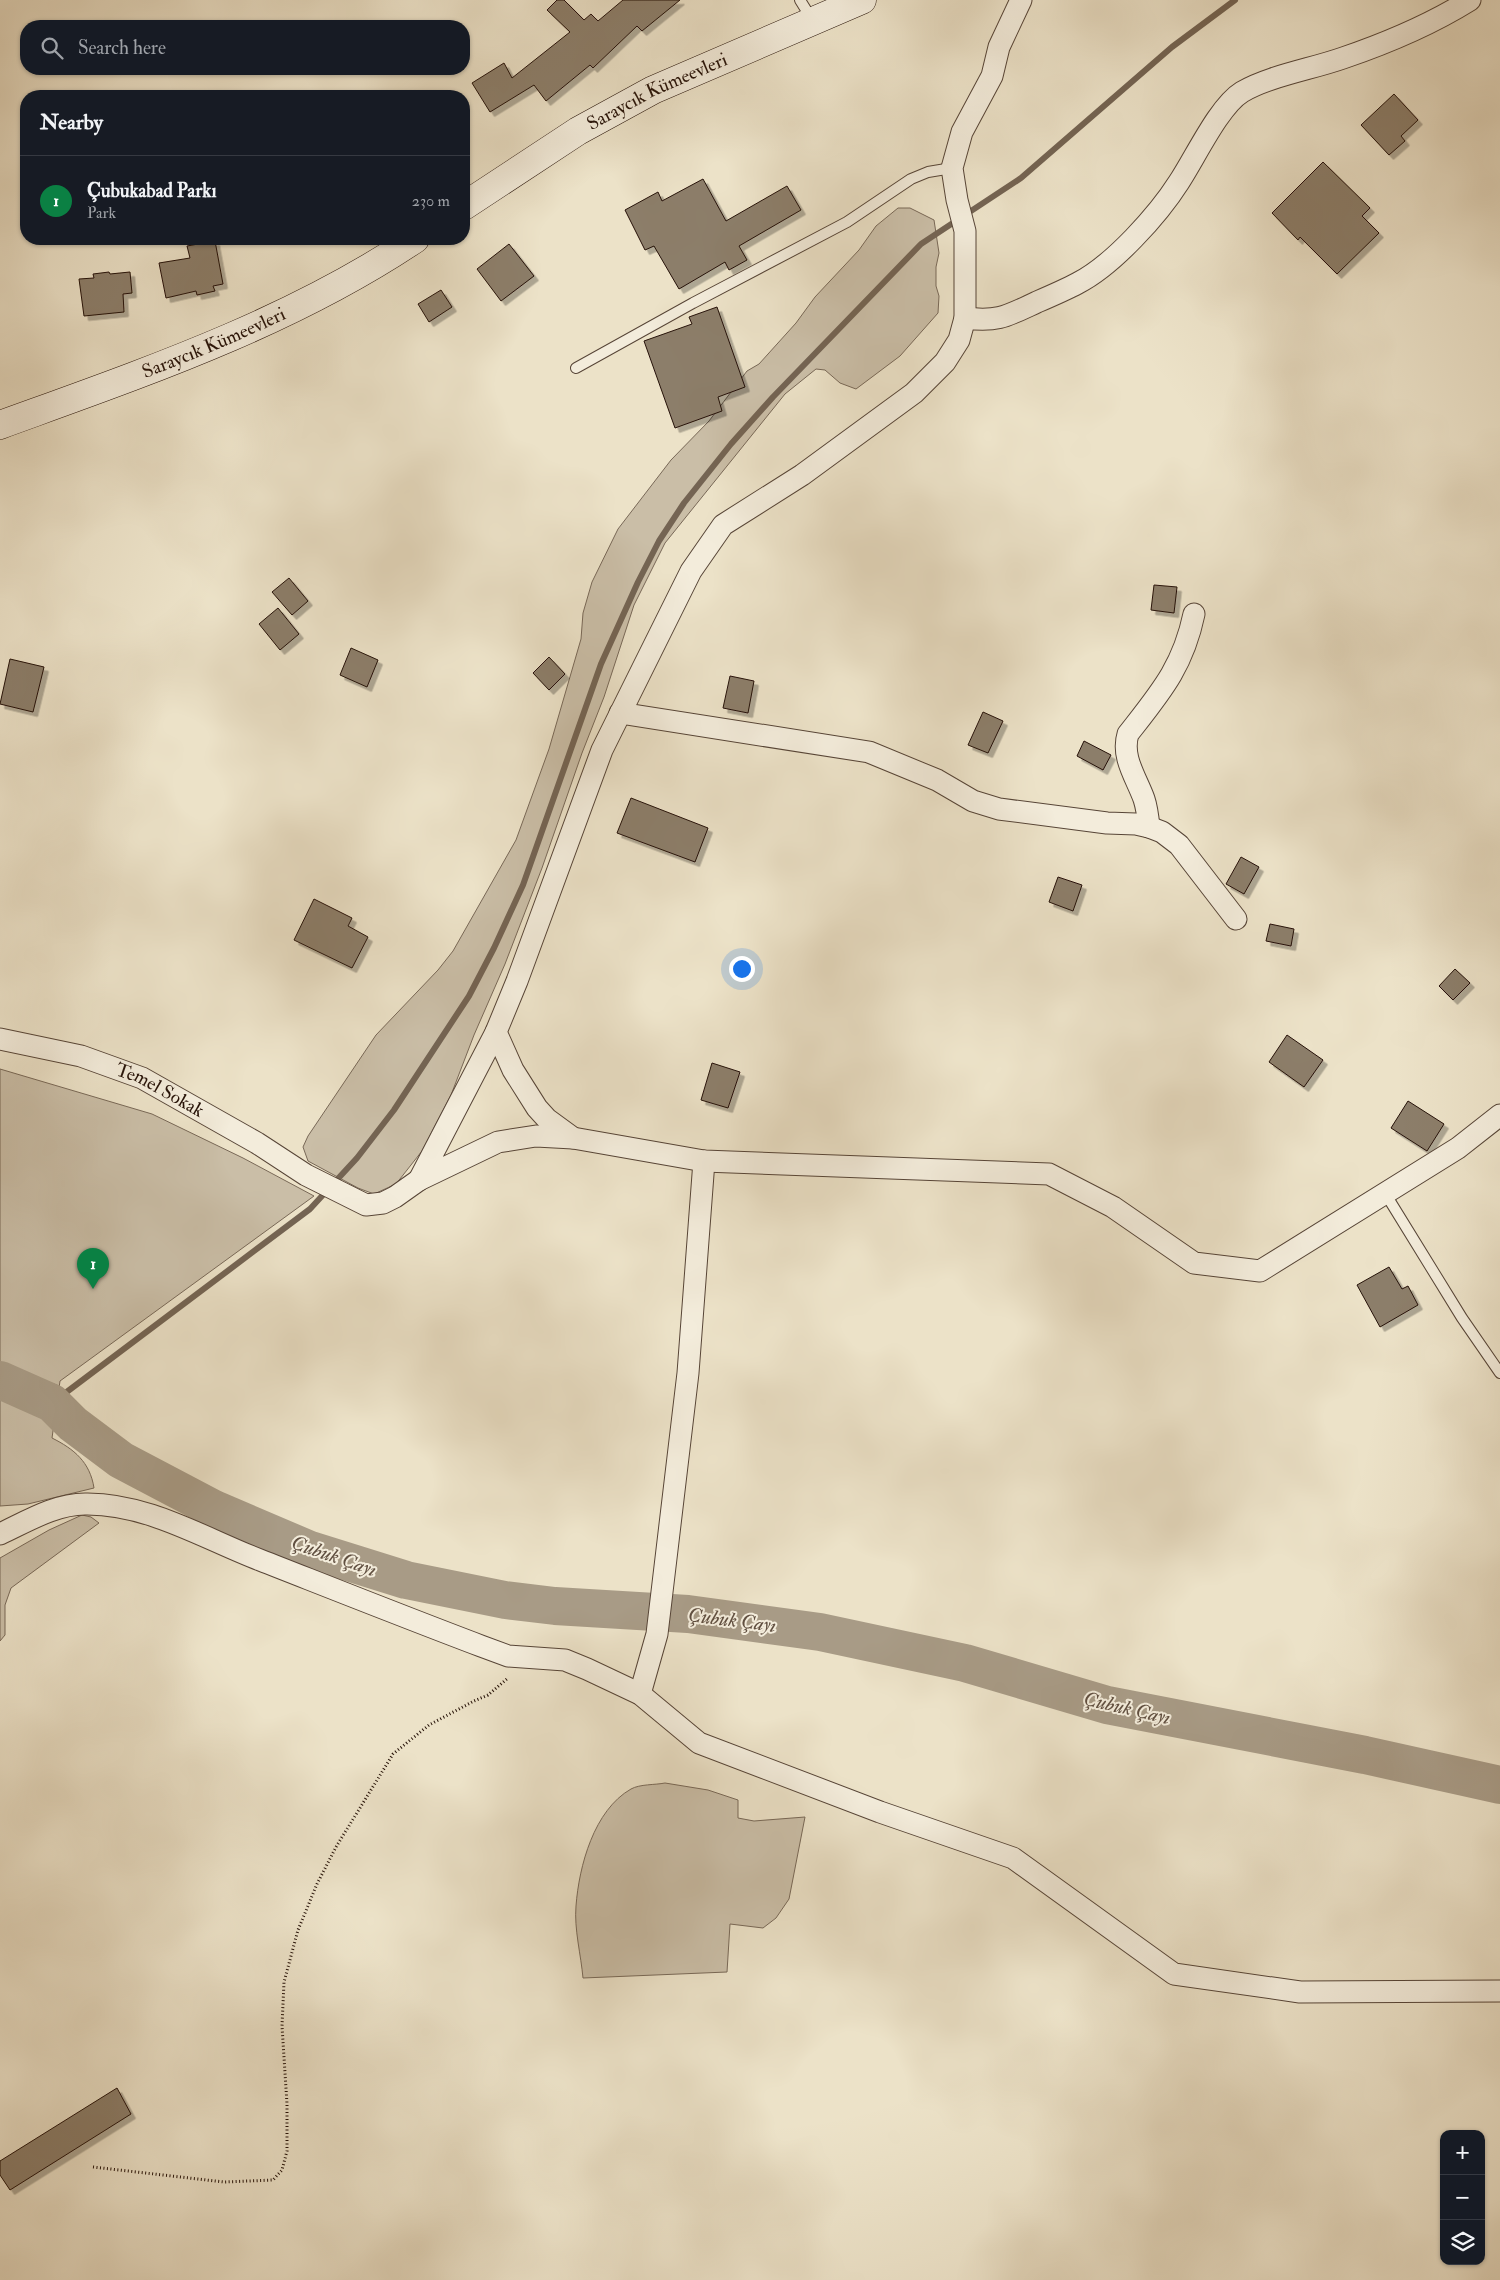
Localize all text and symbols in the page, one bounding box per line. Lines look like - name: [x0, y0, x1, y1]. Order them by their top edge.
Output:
- search box: [20, 20, 470, 75]
- icon: search: [38, 34, 66, 62]
- text: Search here: [78, 36, 166, 60]
- street label: Saraycık Kümeevleri: [583, 47, 731, 136]
- text: Nearby: [40, 109, 103, 136]
- text: Çubukabad Parkı: [87, 179, 216, 203]
- text: 1: [53, 191, 59, 211]
- text: 230 m: [412, 191, 450, 211]
- text: Park: [87, 203, 116, 223]
- street label: Saraycık Kümeevleri: [139, 302, 289, 384]
- your location: [729, 956, 755, 982]
- street label: Temel Sokak: [113, 1058, 209, 1123]
- pin: 1: [77, 1248, 109, 1289]
- water label: Çubuk Çayı: [288, 1530, 380, 1582]
- water label: Çubuk Çayı: [687, 1602, 777, 1638]
- water label: Çubuk Çayı: [1081, 1686, 1173, 1730]
- map controls: [1440, 2130, 1485, 2265]
- button: +: [1440, 2130, 1485, 2175]
- button: −: [1440, 2175, 1485, 2220]
- button: layers: [1440, 2220, 1485, 2265]

